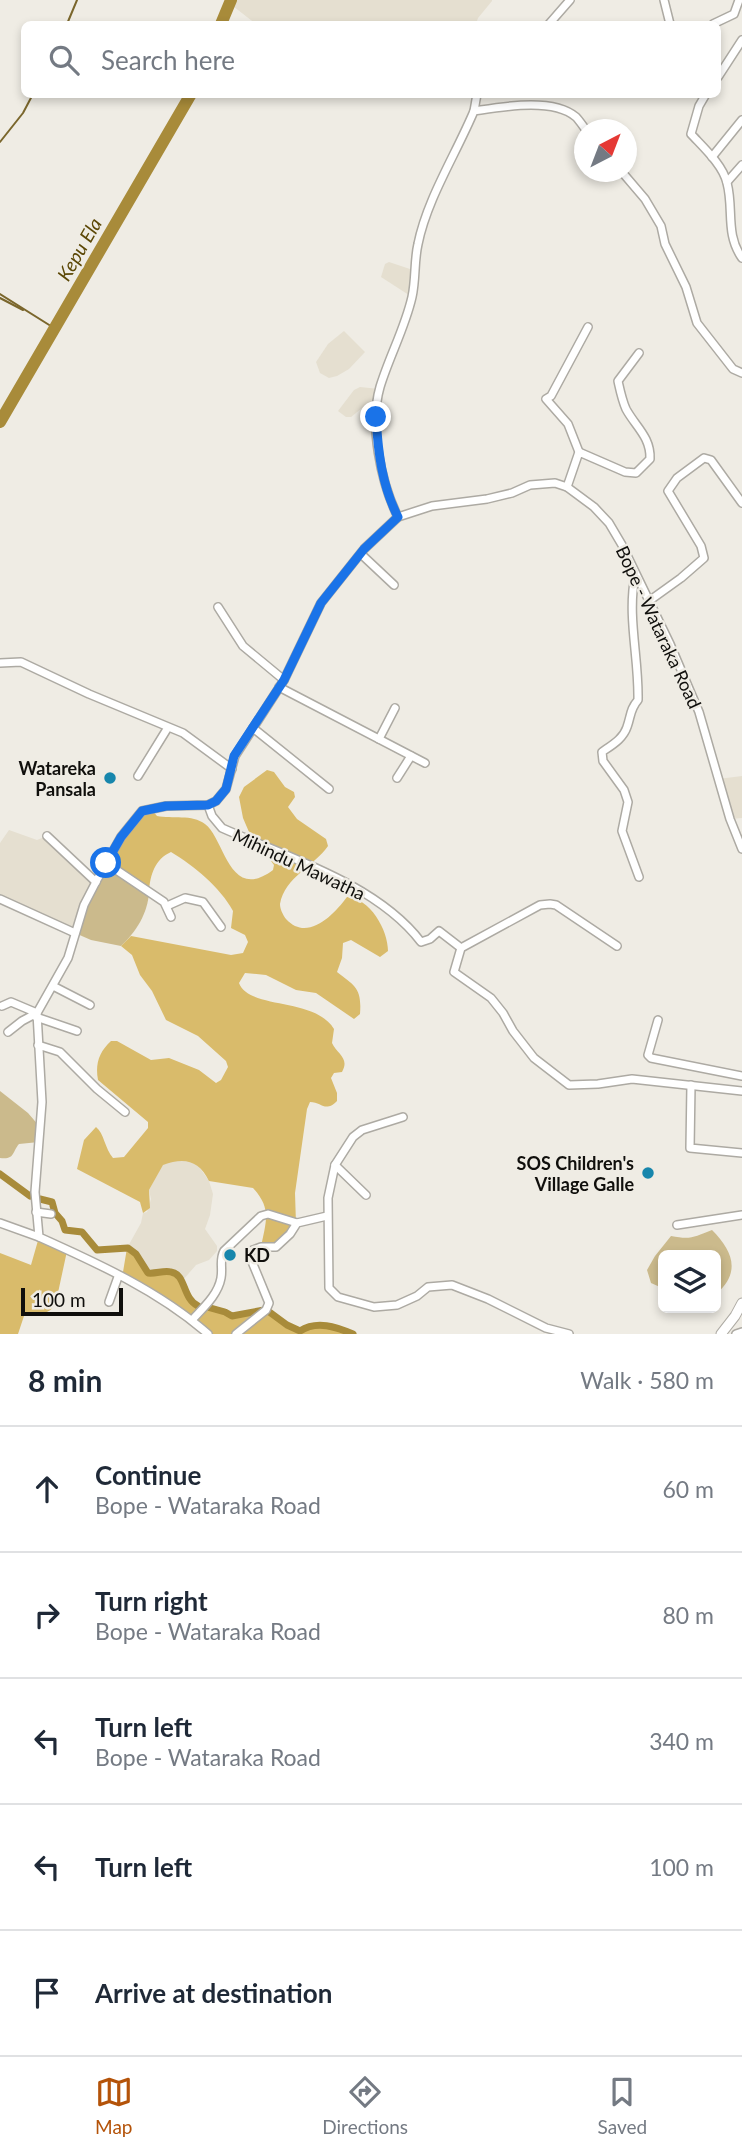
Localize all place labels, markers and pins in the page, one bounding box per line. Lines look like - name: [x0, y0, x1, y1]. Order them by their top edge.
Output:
- place label: Watareka Pansala: [19, 757, 96, 800]
- marker: Watareka Pansala: [102, 770, 118, 786]
- place label: SOS Children's Village Galle: [517, 1152, 634, 1195]
- marker: SOS Children's Village Galle: [640, 1165, 656, 1181]
- place label: KD: [244, 1244, 270, 1266]
- marker: KD: [222, 1247, 238, 1263]

